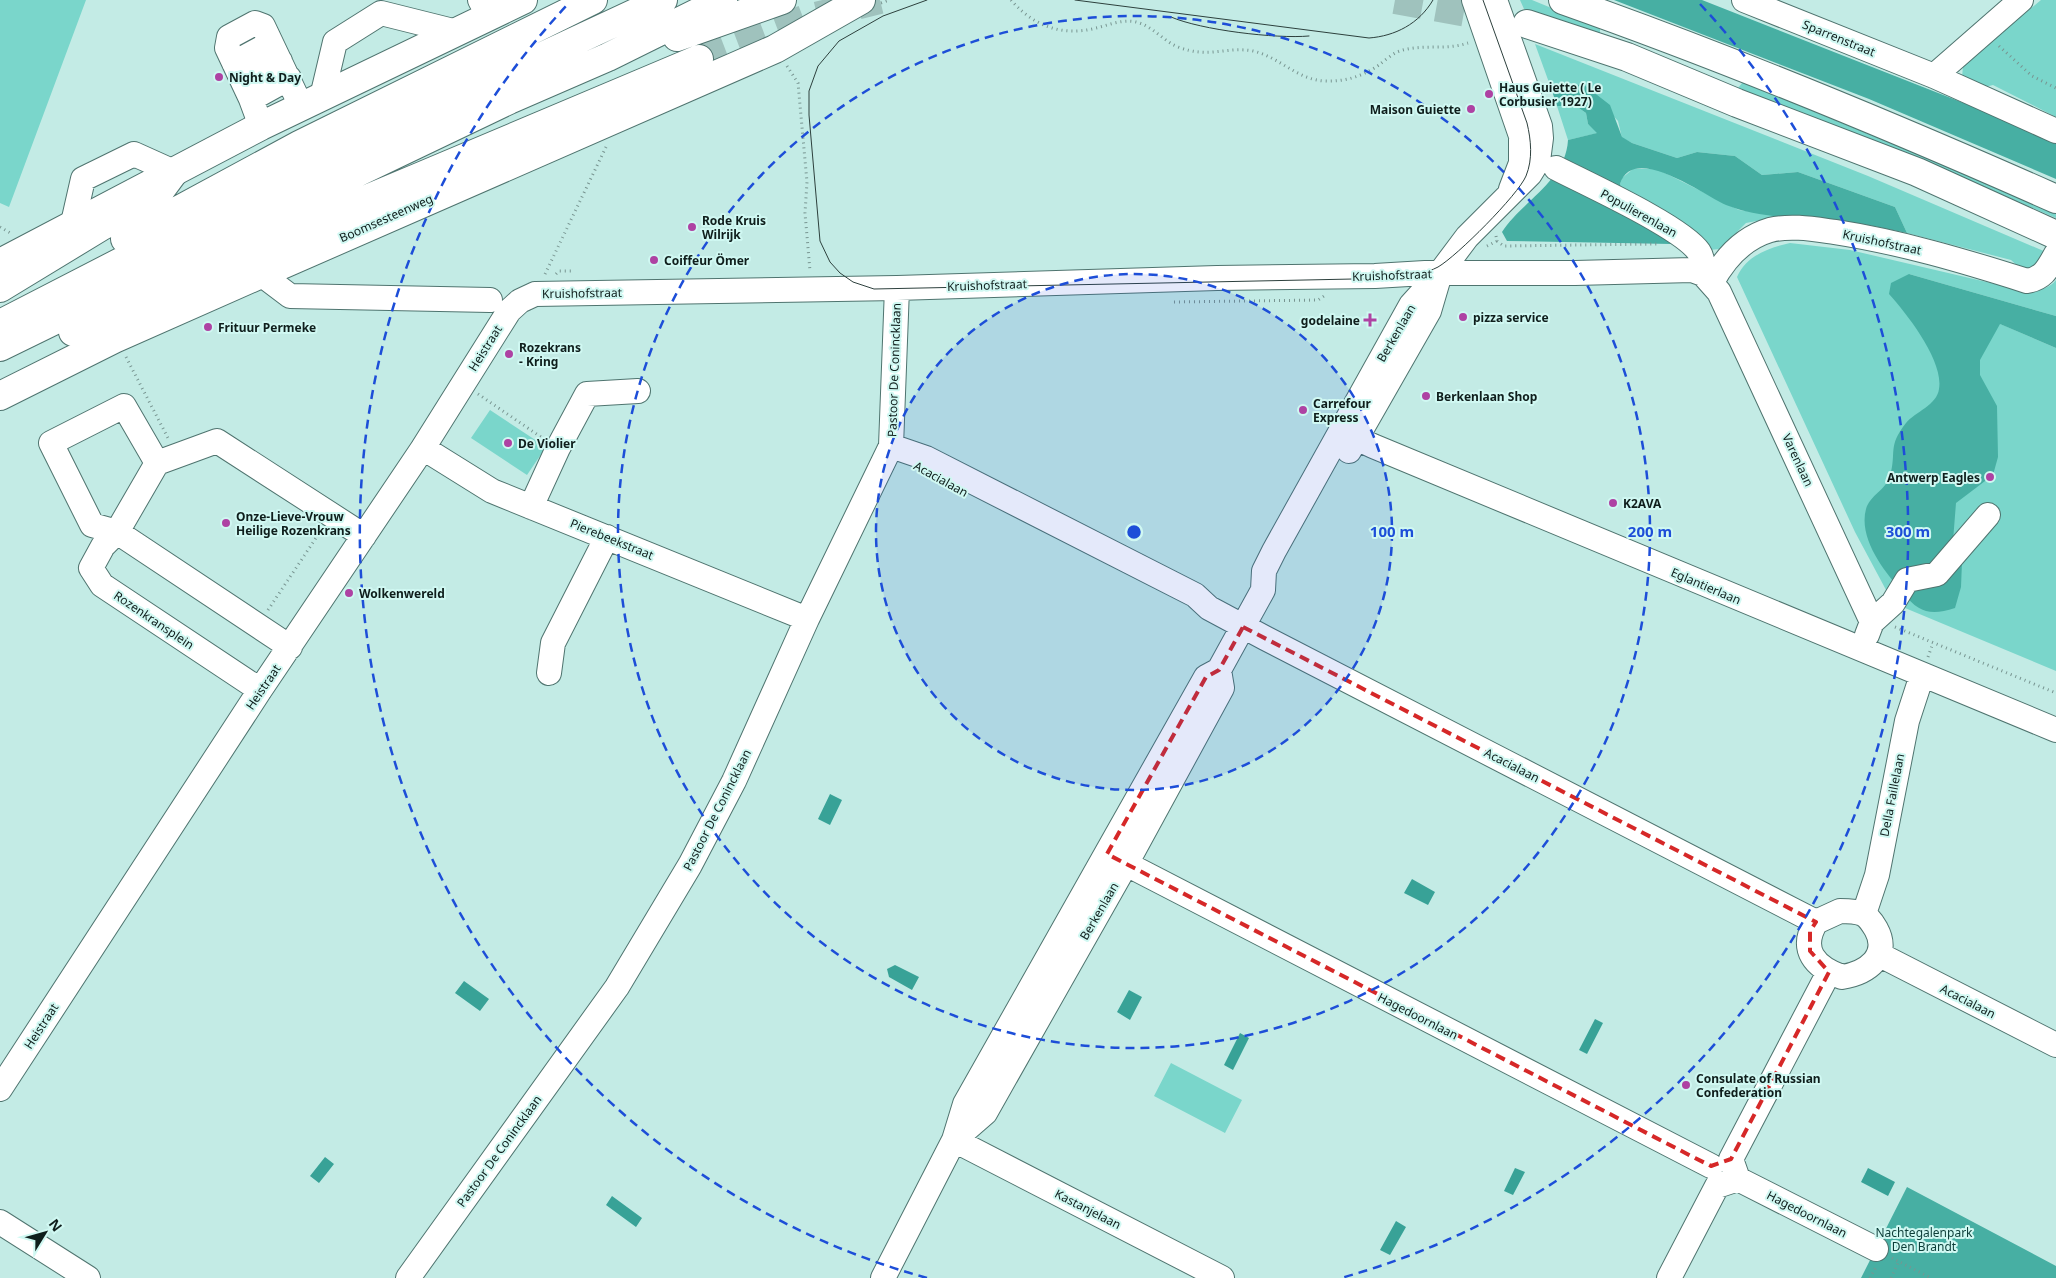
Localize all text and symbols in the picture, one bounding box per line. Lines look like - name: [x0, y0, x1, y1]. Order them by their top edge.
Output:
- street label: Sparrenstraat: [1800, 16, 1879, 61]
- place label: Night & Day: [229, 69, 301, 86]
- marker: Night & Day: [213, 71, 225, 83]
- place label: Haus Guiette ( Le Corbusier 1927): [1499, 79, 1601, 110]
- marker: Haus Guiette ( Le Corbusier 1927): [1483, 88, 1495, 100]
- place label: Maison Guiette: [1370, 101, 1461, 118]
- marker: Maison Guiette: [1465, 103, 1477, 115]
- street label: Populierenlaan: [1598, 185, 1680, 241]
- street label: Boomsesteenweg: [337, 190, 435, 246]
- place label: Rode Kruis Wilrijk: [702, 212, 766, 243]
- marker: Rode Kruis Wilrijk: [686, 221, 698, 233]
- street label: Kruishofstraat: [1841, 225, 1924, 259]
- place label: Coiffeur Ömer: [664, 252, 750, 269]
- marker: Coiffeur Ömer: [648, 254, 660, 266]
- street label: Kruishofstraat: [1352, 265, 1433, 285]
- street label: Kruishofstraat: [947, 275, 1028, 295]
- street label: Kruishofstraat: [542, 284, 623, 302]
- street label: Berkenlaan: [1373, 301, 1419, 365]
- street label: Pastoor De Conincklaan: [883, 303, 905, 437]
- place label: pizza service: [1473, 309, 1549, 326]
- marker: pizza service: [1457, 311, 1469, 323]
- place label: godelaine: [1301, 312, 1360, 329]
- marker: godelaine: [1364, 314, 1376, 326]
- place label: Frituur Permeke: [218, 319, 316, 336]
- marker: Frituur Permeke: [202, 321, 214, 333]
- street label: Heistraat: [464, 321, 506, 374]
- place label: Rozekrans - Kring: [519, 339, 581, 370]
- marker: Rozekrans - Kring: [503, 348, 515, 360]
- place label: Berkenlaan Shop: [1436, 388, 1538, 405]
- marker: Berkenlaan Shop: [1420, 390, 1432, 402]
- place label: Carrefour Express: [1313, 395, 1371, 426]
- marker: Carrefour Express: [1297, 404, 1309, 416]
- street label: Varenlaan: [1778, 431, 1818, 489]
- place label: De Violier: [518, 435, 576, 452]
- marker: De Violier: [502, 437, 514, 449]
- street label: Acacialaan: [911, 457, 971, 501]
- place label: Antwerp Eagles: [1887, 469, 1980, 486]
- marker: Antwerp Eagles: [1984, 471, 1996, 483]
- place label: K2AVA: [1623, 495, 1662, 512]
- marker: K2AVA: [1607, 497, 1619, 509]
- place label: Onze-Lieve-Vrouw Heilige Rozenkrans: [236, 508, 351, 539]
- street label: Pierebeekstraat: [568, 515, 657, 564]
- marker: Onze-Lieve-Vrouw Heilige Rozenkrans: [220, 517, 232, 529]
- text: 100 m: [1370, 521, 1414, 541]
- text: 200 m: [1628, 521, 1672, 541]
- text: 300 m: [1886, 521, 1930, 541]
- centre of rings: [1125, 523, 1143, 541]
- street label: Eglantierlaan: [1668, 564, 1744, 608]
- place label: Wolkenwereld: [359, 585, 445, 602]
- street label: Rozenkransplein: [111, 587, 197, 653]
- marker: Wolkenwereld: [343, 587, 355, 599]
- street label: Heistraat: [242, 660, 285, 713]
- street label: Acacialaan: [1482, 744, 1542, 786]
- street label: Pastoor De Conincklaan: [679, 746, 755, 874]
- street label: Della Faillelaan: [1876, 752, 1908, 838]
- street label: Berkenlaan: [1076, 879, 1122, 943]
- street label: Acacialaan: [1938, 980, 1998, 1022]
- street label: Hagedoornlaan: [1375, 988, 1461, 1044]
- street label: Heistraat: [20, 999, 62, 1052]
- place label: Consulate of Russian Confederation: [1696, 1070, 1821, 1101]
- marker: Consulate of Russian Confederation: [1680, 1079, 1692, 1091]
- street label: Pastoor De Conincklaan: [453, 1092, 545, 1210]
- street label: Kastanjelaan: [1052, 1185, 1124, 1233]
- street label: Hagedoornlaan: [1764, 1186, 1850, 1242]
- north arrow: [20, 1208, 70, 1258]
- text: N: [45, 1215, 67, 1235]
- park label: Nachtegalenpark Den Brandt: [1876, 1224, 1973, 1255]

